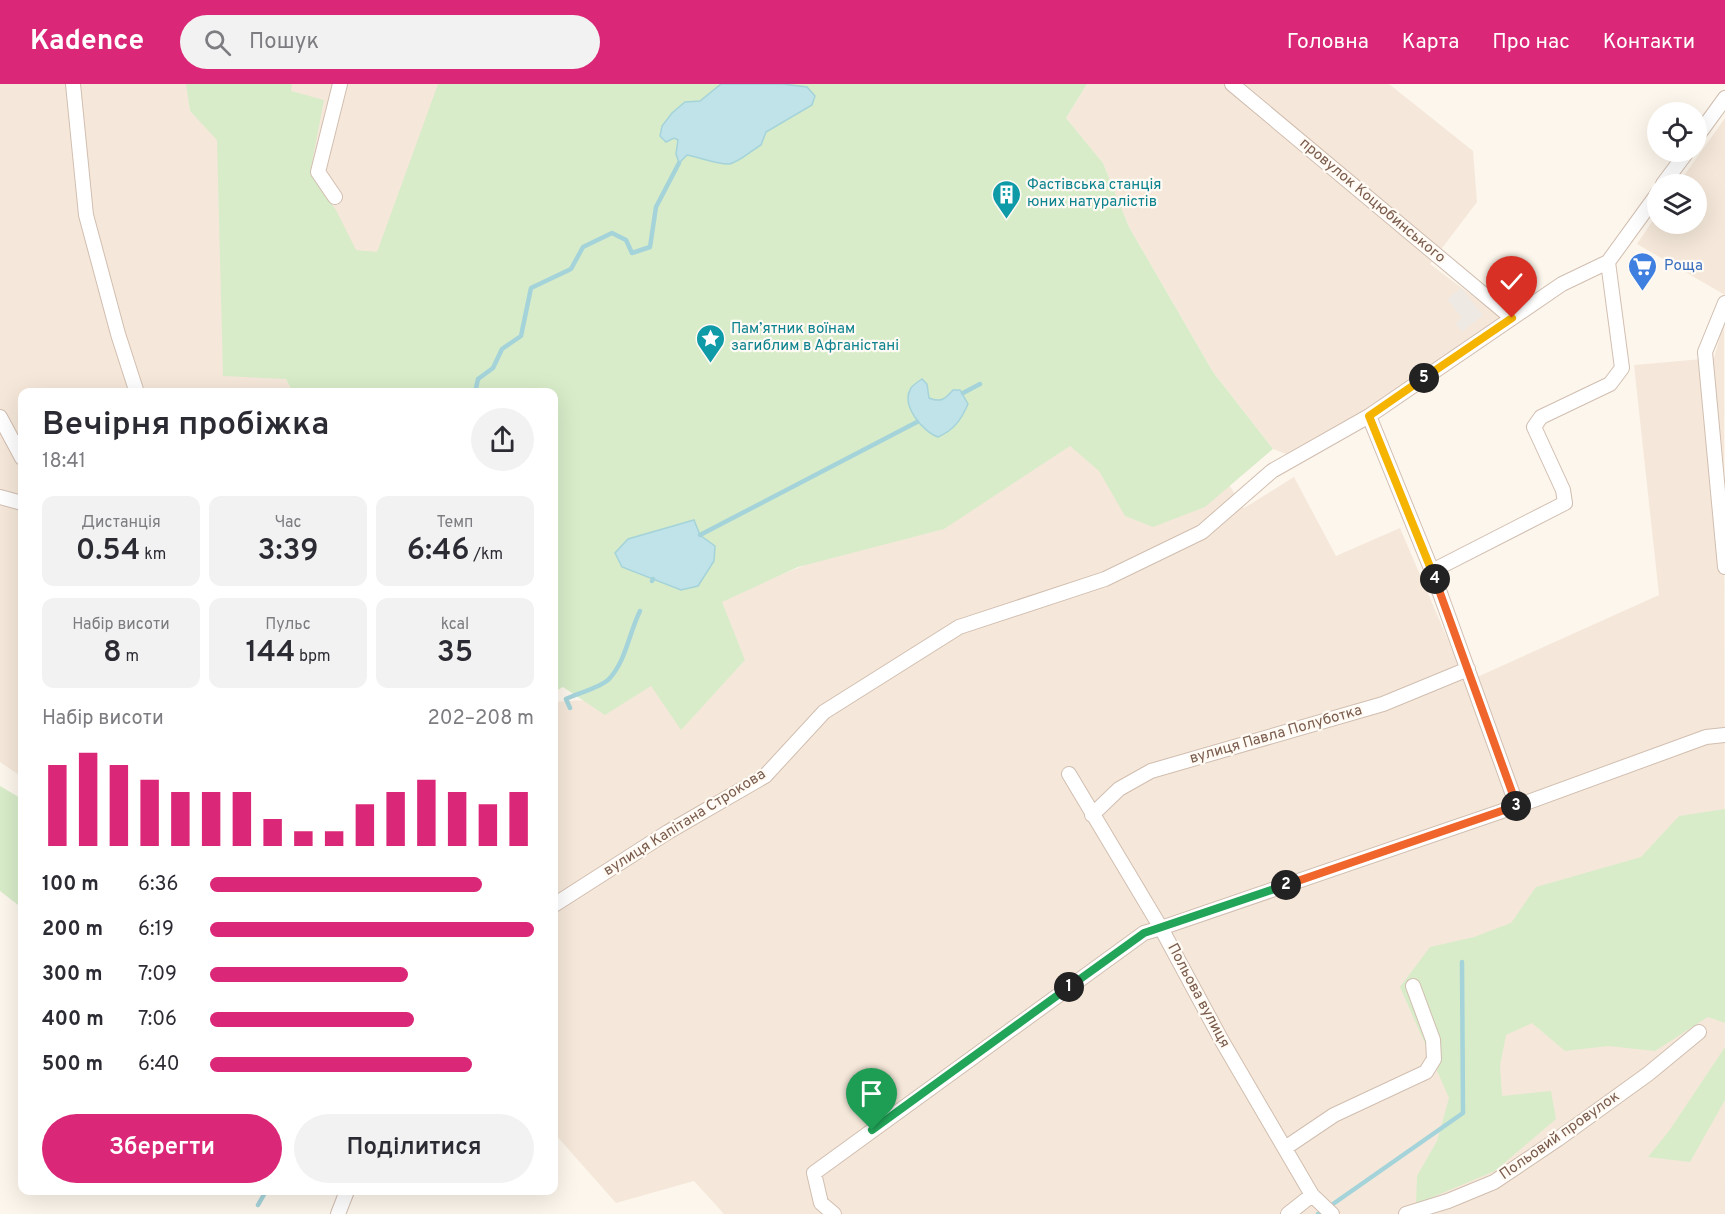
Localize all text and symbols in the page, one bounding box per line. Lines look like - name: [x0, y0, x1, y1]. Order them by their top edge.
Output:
- search box: [180, 15, 600, 69]
- text: Kadence: [30, 24, 144, 60]
- icon: search: [201, 26, 234, 59]
- text: Пошук: [249, 29, 319, 56]
- text: Головна: [1287, 29, 1369, 56]
- text: Карта: [1402, 29, 1459, 56]
- text: Про нас: [1492, 29, 1570, 56]
- text: Контакти: [1603, 29, 1695, 56]
- map controls: [1647, 102, 1707, 234]
- button: locate: [1647, 102, 1707, 162]
- street label: провулок Коцюбинського: [1295, 134, 1449, 268]
- button: layers: [1647, 174, 1707, 234]
- place label: Фастівська станція юних натуралістів: [1027, 176, 1162, 212]
- building icon: Фастівська станція юних натуралістів: [990, 178, 1022, 220]
- supermarket icon: Роща: [1627, 250, 1659, 292]
- pin: [1486, 256, 1537, 318]
- place label: Роща: [1664, 257, 1703, 276]
- icon: check: [1495, 265, 1528, 298]
- place label: Пам’ятник воїнам загиблим в Афганістані: [731, 320, 899, 356]
- place icon: Пам’ятник воїнам загиблим в Афганістані: [694, 322, 726, 364]
- pin: 5: [1409, 363, 1439, 393]
- text: 5: [1419, 368, 1429, 388]
- text: Вечірня пробіжка: [42, 405, 329, 447]
- button: share: [471, 408, 534, 471]
- text: 18:41: [42, 449, 86, 475]
- text: Дистанція: [81, 513, 161, 533]
- text: Час: [275, 513, 301, 533]
- text: Темп: [437, 513, 473, 533]
- text: 0.54: [76, 533, 140, 570]
- text: 3:39: [257, 533, 319, 570]
- text: 6:46: [407, 533, 470, 570]
- text: km: [140, 545, 166, 565]
- text: /km: [470, 545, 503, 565]
- pin: 4: [1420, 564, 1450, 594]
- text: 4: [1430, 569, 1440, 589]
- text: Набір висоти: [72, 615, 170, 635]
- text: Пульс: [265, 615, 311, 635]
- text: kcal: [441, 615, 469, 635]
- text: 8: [103, 635, 122, 672]
- text: 144: [246, 635, 295, 672]
- text: 35: [437, 635, 473, 672]
- text: m: [122, 647, 139, 667]
- text: bpm: [295, 647, 330, 667]
- street label: вулиця Павла Полуботка: [1188, 701, 1364, 769]
- text: Набір висоти: [42, 706, 164, 732]
- text: 202–208 m: [428, 706, 534, 732]
- street label: вулиця Капітана Строкова: [600, 765, 770, 881]
- pin: 3: [1501, 791, 1531, 821]
- text: 3: [1511, 796, 1521, 816]
- pin: 2: [1271, 870, 1301, 900]
- text: 100 m: [42, 872, 99, 898]
- text: 6:36: [138, 872, 178, 898]
- text: 2: [1281, 875, 1291, 895]
- text: 200 m: [42, 917, 103, 943]
- text: 6:19: [138, 917, 174, 943]
- street label: Польова вулиця: [1162, 940, 1234, 1052]
- text: 300 m: [42, 962, 103, 988]
- text: 7:09: [138, 962, 177, 988]
- pin: 1: [1054, 972, 1084, 1002]
- text: 1: [1066, 977, 1072, 997]
- text: 400 m: [42, 1007, 104, 1033]
- text: 7:06: [138, 1007, 177, 1033]
- text: 500 m: [42, 1052, 103, 1078]
- text: 6:40: [138, 1052, 180, 1078]
- pin: [846, 1068, 897, 1130]
- icon: arrive: [855, 1077, 888, 1110]
- street label: Польовий провулок: [1496, 1087, 1624, 1185]
- button: Зберегти: [42, 1114, 282, 1183]
- button: Поділитися: [294, 1114, 534, 1183]

